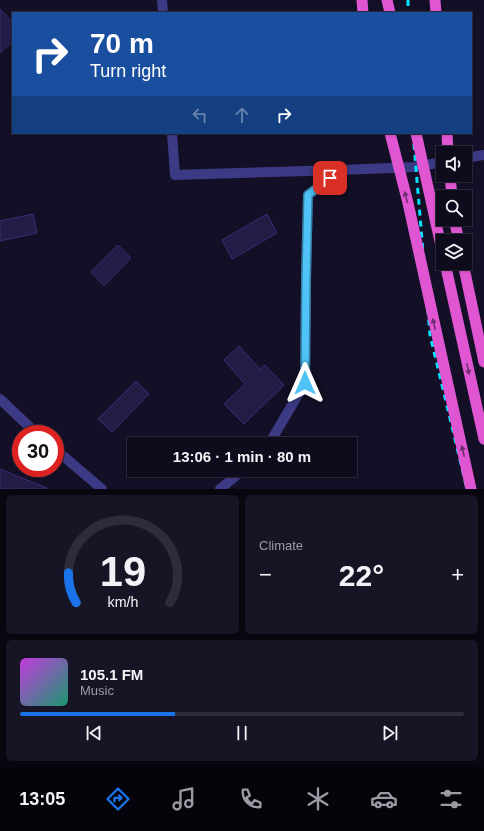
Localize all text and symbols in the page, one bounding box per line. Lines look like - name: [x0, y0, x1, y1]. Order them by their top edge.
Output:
- icon: right: [24, 28, 76, 80]
- text: 70 m: [90, 28, 154, 59]
- text: Turn right: [90, 61, 166, 81]
- icon: left: [189, 104, 211, 126]
- icon: ahead: [231, 104, 253, 126]
- icon: right: [273, 104, 295, 126]
- map controls: [436, 146, 472, 270]
- button: sound: [436, 146, 472, 182]
- pin: [313, 161, 347, 195]
- icon: arrive: [319, 167, 341, 189]
- button: search: [436, 190, 472, 226]
- one-way arrow: [403, 191, 409, 203]
- button: layers: [436, 234, 472, 270]
- one-way arrow: [431, 318, 437, 330]
- position arrow: [284, 362, 326, 404]
- one-way arrow: [466, 363, 472, 376]
- speed limit sign: 30: [12, 425, 64, 477]
- one-way arrow: [459, 445, 465, 457]
- text: 13:06 · 1 min · 80 m: [173, 448, 311, 465]
- text: Climate: [259, 538, 303, 553]
- text: 19: [99, 547, 146, 594]
- text: 22°: [339, 559, 384, 592]
- text: −: [259, 562, 272, 587]
- text: +: [451, 562, 464, 587]
- text: km/h: [107, 593, 138, 609]
- text: 105.1 FM: [80, 666, 143, 683]
- text: Music: [80, 683, 114, 698]
- icon: previous: [83, 722, 105, 744]
- icon: pause: [231, 722, 253, 744]
- icon: next: [379, 722, 401, 744]
- icon: directions: [104, 785, 132, 813]
- icon: music: [170, 785, 198, 813]
- icon: phone: [237, 785, 265, 813]
- icon: climate: [304, 785, 332, 813]
- icon: car: [370, 785, 398, 813]
- icon: filters: [437, 785, 465, 813]
- text: 13:05: [19, 789, 65, 809]

